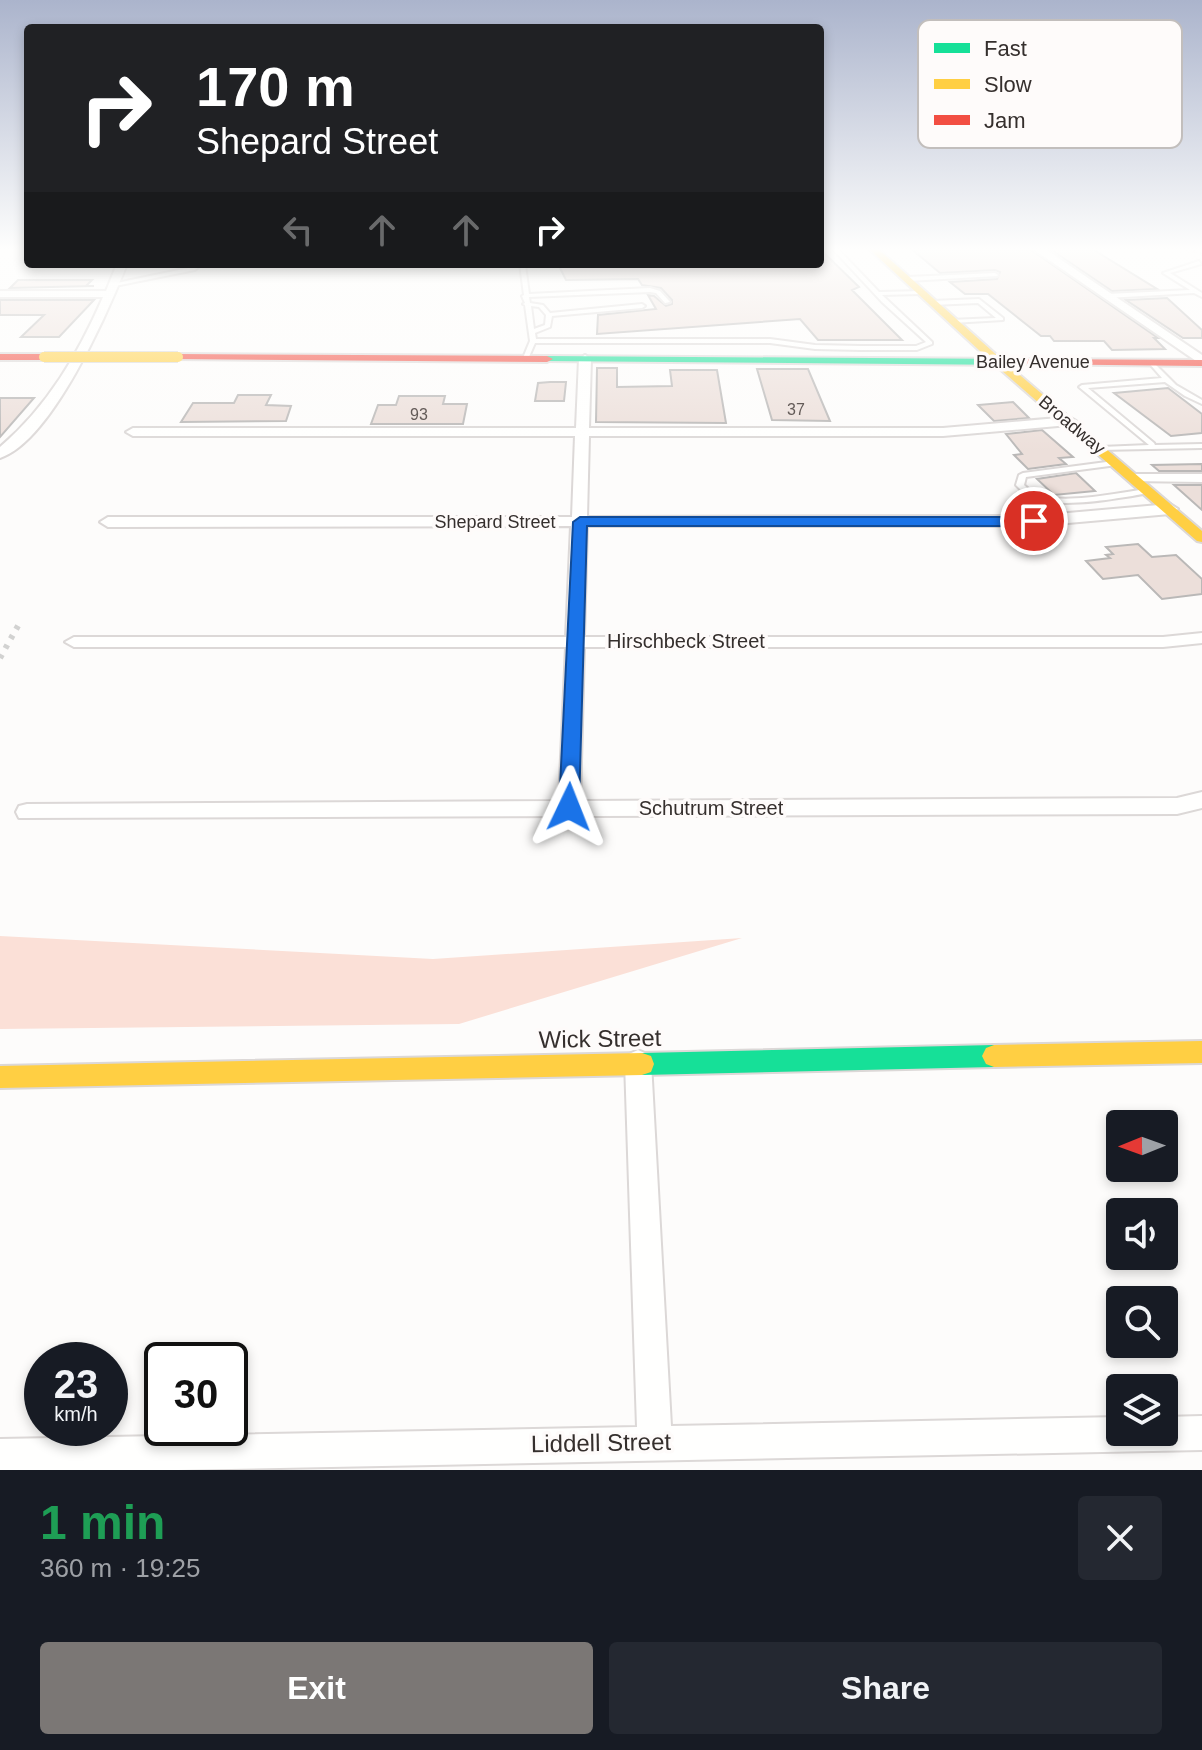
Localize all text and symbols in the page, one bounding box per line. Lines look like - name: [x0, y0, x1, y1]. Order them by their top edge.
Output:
- legend: [918, 20, 1182, 148]
- text: Fast: [984, 36, 1027, 61]
- text: 170 m: [196, 55, 355, 118]
- icon: right: [64, 56, 168, 160]
- text: Slow: [984, 72, 1032, 97]
- text: Jam: [984, 108, 1026, 133]
- text: Shepard Street: [196, 121, 438, 162]
- icon: left: [276, 208, 320, 252]
- icon: ahead: [360, 208, 404, 252]
- icon: ahead: [444, 208, 488, 252]
- icon: right: [528, 208, 572, 252]
- street label: Bailey Avenue: [976, 352, 1090, 372]
- street label: Broadway: [1035, 392, 1109, 458]
- house number: 37: [787, 401, 805, 418]
- house number: 93: [410, 406, 428, 423]
- pin: [1000, 487, 1068, 555]
- icon: arrive: [1012, 499, 1056, 543]
- street label: Shepard Street: [434, 512, 556, 532]
- street label: Hirschbeck Street: [607, 630, 765, 652]
- position arrow: [527, 765, 611, 849]
- street label: Schutrum Street: [639, 797, 784, 819]
- street label: Wick Street: [538, 1024, 662, 1053]
- north arrow: [1106, 1110, 1178, 1182]
- map controls: [1106, 1110, 1178, 1446]
- button: sound: [1106, 1198, 1178, 1270]
- button: search: [1106, 1286, 1178, 1358]
- speed limit sign: 30: [144, 1342, 248, 1446]
- text: 23: [54, 1362, 98, 1406]
- button: layers: [1106, 1374, 1178, 1446]
- text: km/h: [54, 1403, 98, 1425]
- street label: Liddell Street: [531, 1428, 672, 1457]
- text: 1 min: [40, 1496, 165, 1549]
- button: close: [1078, 1496, 1162, 1580]
- text: 360 m · 19:25: [40, 1553, 200, 1583]
- button: Exit: [40, 1642, 593, 1734]
- button: Share: [609, 1642, 1162, 1734]

